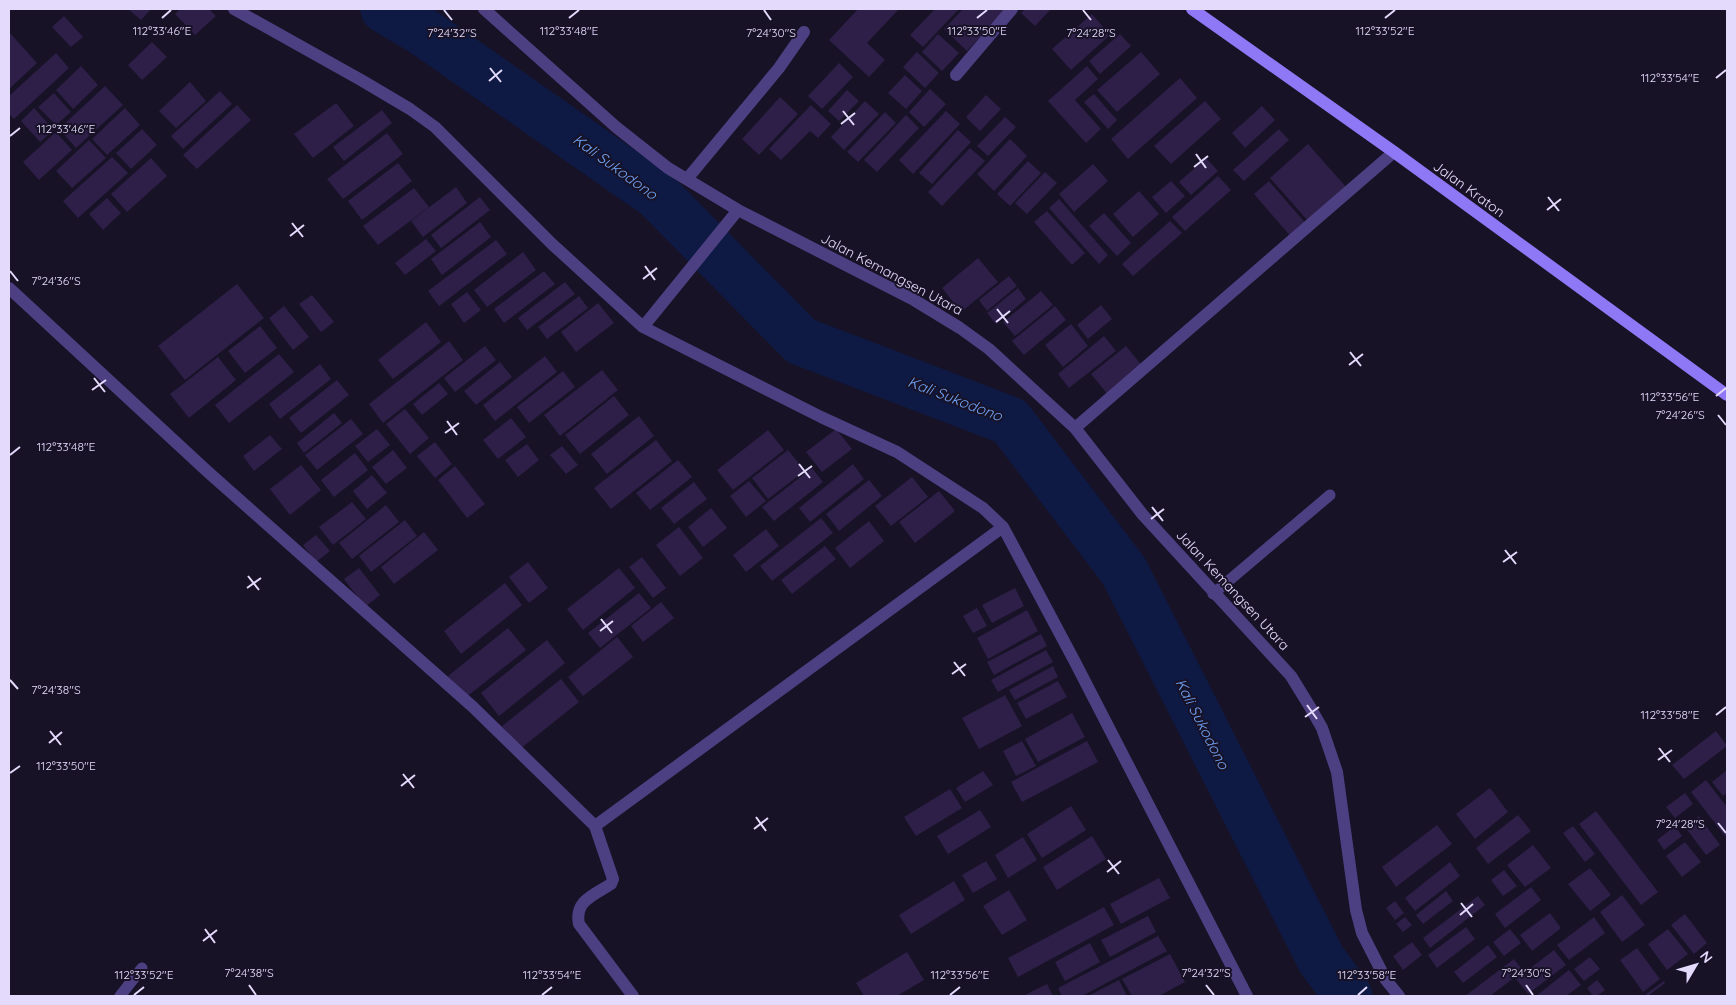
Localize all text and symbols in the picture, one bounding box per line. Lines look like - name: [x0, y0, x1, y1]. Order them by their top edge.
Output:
- text: 112°33'46"E: [133, 23, 191, 38]
- text: 112°33'48"E: [540, 23, 598, 38]
- text: 112°33'50"E: [947, 23, 1007, 38]
- text: 112°33'52"E: [1355, 23, 1415, 38]
- text: 7°24'32"S: [427, 25, 477, 40]
- text: 7°24'30"S: [746, 25, 796, 40]
- text: 7°24'28"S: [1066, 25, 1116, 40]
- text: 112°33'54"E: [1641, 70, 1700, 85]
- text: 112°33'46"E: [37, 121, 95, 136]
- water label: Kali Sukodono: [569, 130, 662, 204]
- street label: Jalan Kraton: [1430, 157, 1508, 221]
- street label: Jalan Kemangsen Utara: [818, 229, 966, 319]
- text: 7°24'36"S: [31, 273, 81, 288]
- water label: Kali Sukodono: [905, 372, 1006, 426]
- text: 112°33'56"E: [1641, 389, 1700, 404]
- text: 7°24'26"S: [1655, 407, 1705, 422]
- text: 112°33'48"E: [37, 439, 95, 454]
- street label: Jalan Kemangsen Utara: [1172, 526, 1294, 654]
- water label: Kali Sukodono: [1171, 675, 1234, 773]
- text: 7°24'38"S: [31, 682, 81, 697]
- text: 112°33'58"E: [1641, 707, 1700, 722]
- text: 112°33'50"E: [36, 758, 96, 773]
- text: 7°24'28"S: [1655, 816, 1705, 831]
- north arrow: [1671, 940, 1721, 990]
- text: N: [1696, 947, 1717, 967]
- text: 7°24'38"S: [224, 965, 274, 980]
- text: 7°24'32"S: [1181, 965, 1231, 980]
- text: 7°24'30"S: [1501, 965, 1551, 980]
- text: 112°33'52"E: [114, 967, 174, 982]
- text: 112°33'54"E: [523, 967, 582, 982]
- text: 112°33'56"E: [931, 967, 990, 982]
- text: 112°33'58"E: [1338, 967, 1397, 982]

